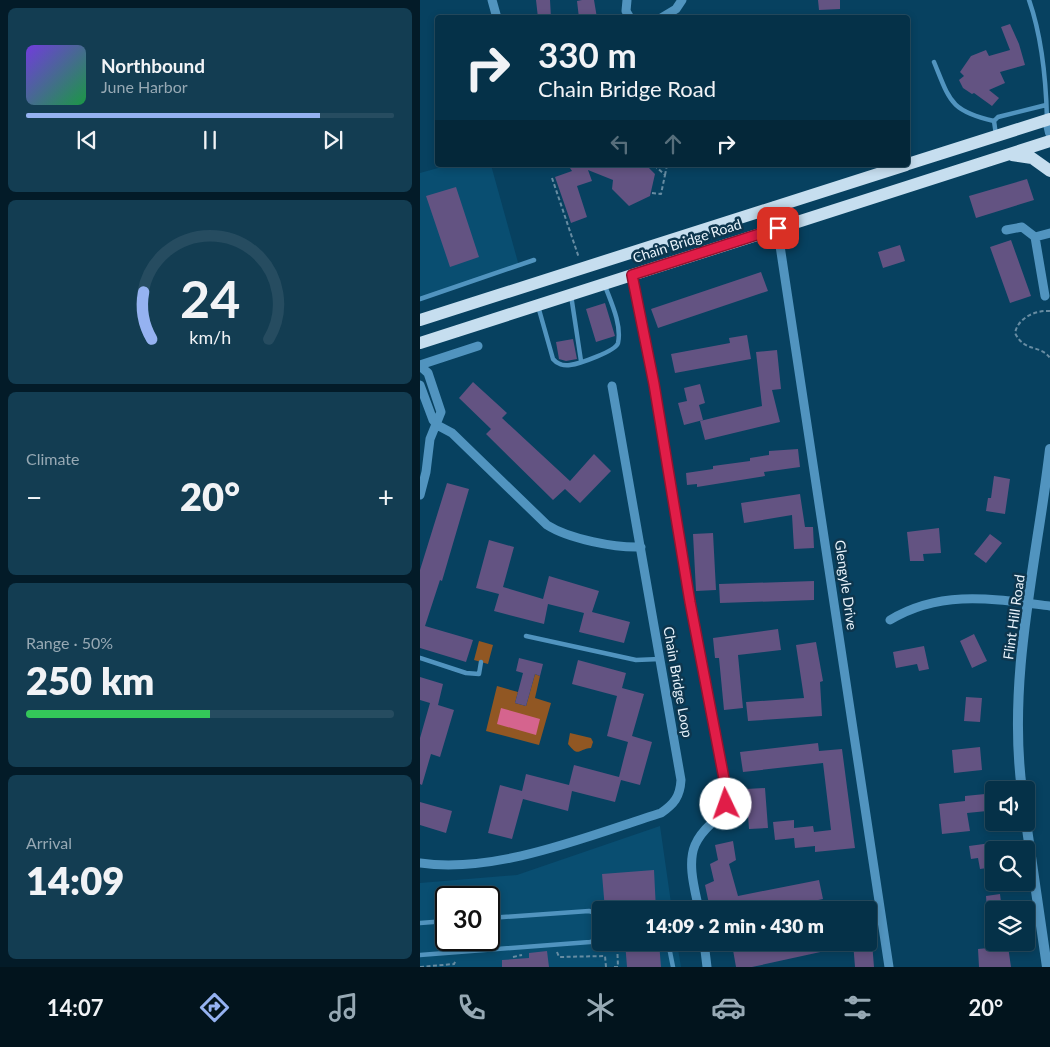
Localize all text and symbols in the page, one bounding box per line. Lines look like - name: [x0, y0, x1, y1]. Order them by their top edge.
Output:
- text: 330 m: [538, 33, 637, 75]
- icon: right: [455, 35, 520, 100]
- text: Northbound: [101, 54, 205, 77]
- text: Chain Bridge Road: [538, 75, 716, 102]
- text: June Harbor: [101, 77, 188, 96]
- icon: previous: [73, 126, 101, 154]
- icon: pause: [196, 126, 224, 154]
- icon: next: [319, 126, 347, 154]
- icon: left: [606, 130, 634, 158]
- icon: ahead: [659, 130, 687, 158]
- icon: right: [712, 130, 740, 158]
- pin: [757, 207, 799, 249]
- icon: arrive: [764, 214, 792, 242]
- street label: Chain Bridge Road: [630, 215, 743, 266]
- text: 24: [180, 267, 240, 329]
- text: km/h: [189, 326, 231, 348]
- text: Climate: [26, 449, 79, 468]
- text: 20°: [180, 473, 240, 519]
- text: −: [26, 480, 42, 514]
- text: +: [378, 480, 394, 514]
- street label: Glengyle Drive: [832, 539, 861, 631]
- street label: Flint Hill Road: [999, 573, 1028, 661]
- street label: Chain Bridge Loop: [660, 625, 697, 739]
- text: Range · 50%: [26, 633, 113, 652]
- text: 250 km: [26, 657, 154, 703]
- position arrow: [699, 777, 751, 829]
- map controls: [985, 781, 1035, 951]
- button: sound: [985, 781, 1035, 831]
- text: Arrival: [26, 833, 72, 852]
- button: search: [985, 841, 1035, 891]
- text: 14:09: [26, 857, 124, 903]
- speed limit sign: 30: [435, 886, 500, 951]
- button: layers: [985, 901, 1035, 951]
- text: 14:09 · 2 min · 430 m: [645, 914, 824, 937]
- icon: directions: [197, 990, 232, 1025]
- icon: music: [326, 990, 361, 1025]
- icon: phone: [454, 990, 489, 1025]
- icon: climate: [583, 990, 618, 1025]
- icon: car: [711, 990, 746, 1025]
- icon: filters: [840, 990, 875, 1025]
- text: 14:07: [47, 994, 104, 1021]
- text: 20°: [968, 994, 1003, 1021]

